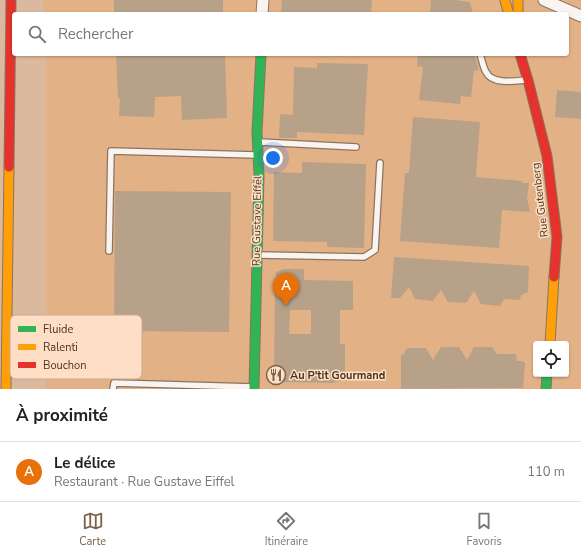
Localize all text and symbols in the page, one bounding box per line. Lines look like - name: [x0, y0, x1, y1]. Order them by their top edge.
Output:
- search box: [12, 12, 569, 56]
- icon: search: [26, 23, 48, 45]
- text: Rechercher: [58, 24, 133, 44]
- your location: [263, 148, 283, 168]
- street label: Rue Gutenberg: [528, 162, 552, 238]
- street label: Rue Gustave Eiffel: [249, 175, 265, 266]
- pin: A: [273, 273, 299, 306]
- legend: [10, 315, 142, 379]
- text: Fluide: [43, 322, 73, 337]
- text: Ralenti: [43, 340, 78, 355]
- map controls: [533, 341, 569, 377]
- button: locate: [533, 341, 569, 377]
- text: Bouchon: [43, 358, 86, 373]
- restaurant icon: Au P'tit Gourmand: [265, 364, 287, 386]
- place label: Au P'tit Gourmand: [290, 368, 385, 383]
- text: À proximité: [16, 404, 108, 427]
- text: Le délice: [54, 453, 115, 473]
- text: A: [24, 463, 34, 481]
- text: 110 m: [527, 463, 565, 481]
- text: Restaurant · Rue Gustave Eiffel: [54, 473, 234, 491]
- tab: Carte: [79, 510, 106, 549]
- tab: Itinéraire: [265, 510, 308, 549]
- tab: Favoris: [467, 510, 502, 549]

